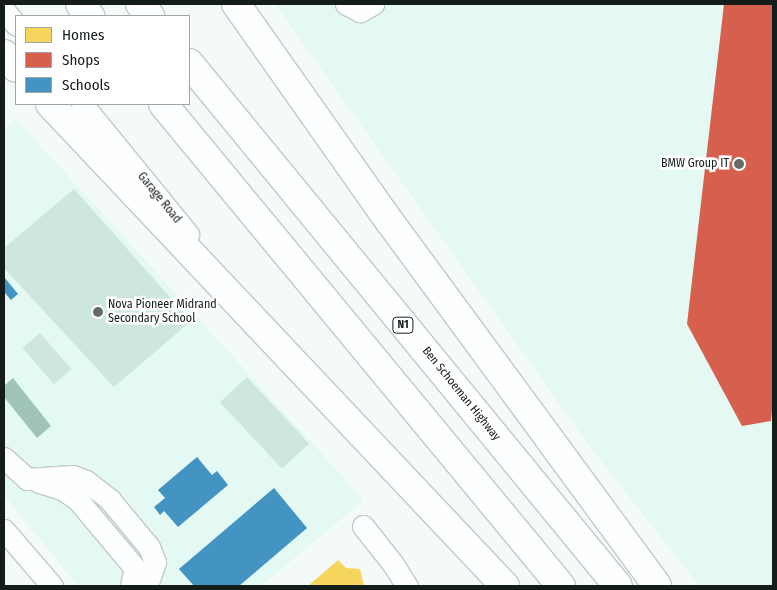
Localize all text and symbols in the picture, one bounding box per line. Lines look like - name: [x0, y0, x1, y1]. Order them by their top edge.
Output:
- legend: [15, 15, 190, 105]
- text: Homes: [62, 26, 104, 44]
- text: Shops: [62, 51, 100, 69]
- text: Schools: [62, 76, 110, 94]
- place label: BMW Group IT: [661, 157, 729, 171]
- marker: BMW Group IT: [733, 158, 745, 170]
- street label: Garage Road: [134, 170, 184, 226]
- place label: Nova Pioneer Midrand Secondary School: [108, 298, 217, 326]
- marker: Nova Pioneer Midrand Secondary School: [92, 306, 104, 318]
- road number: N1: [392, 316, 414, 334]
- street label: Ben Schoeman Highway: [419, 344, 503, 444]

